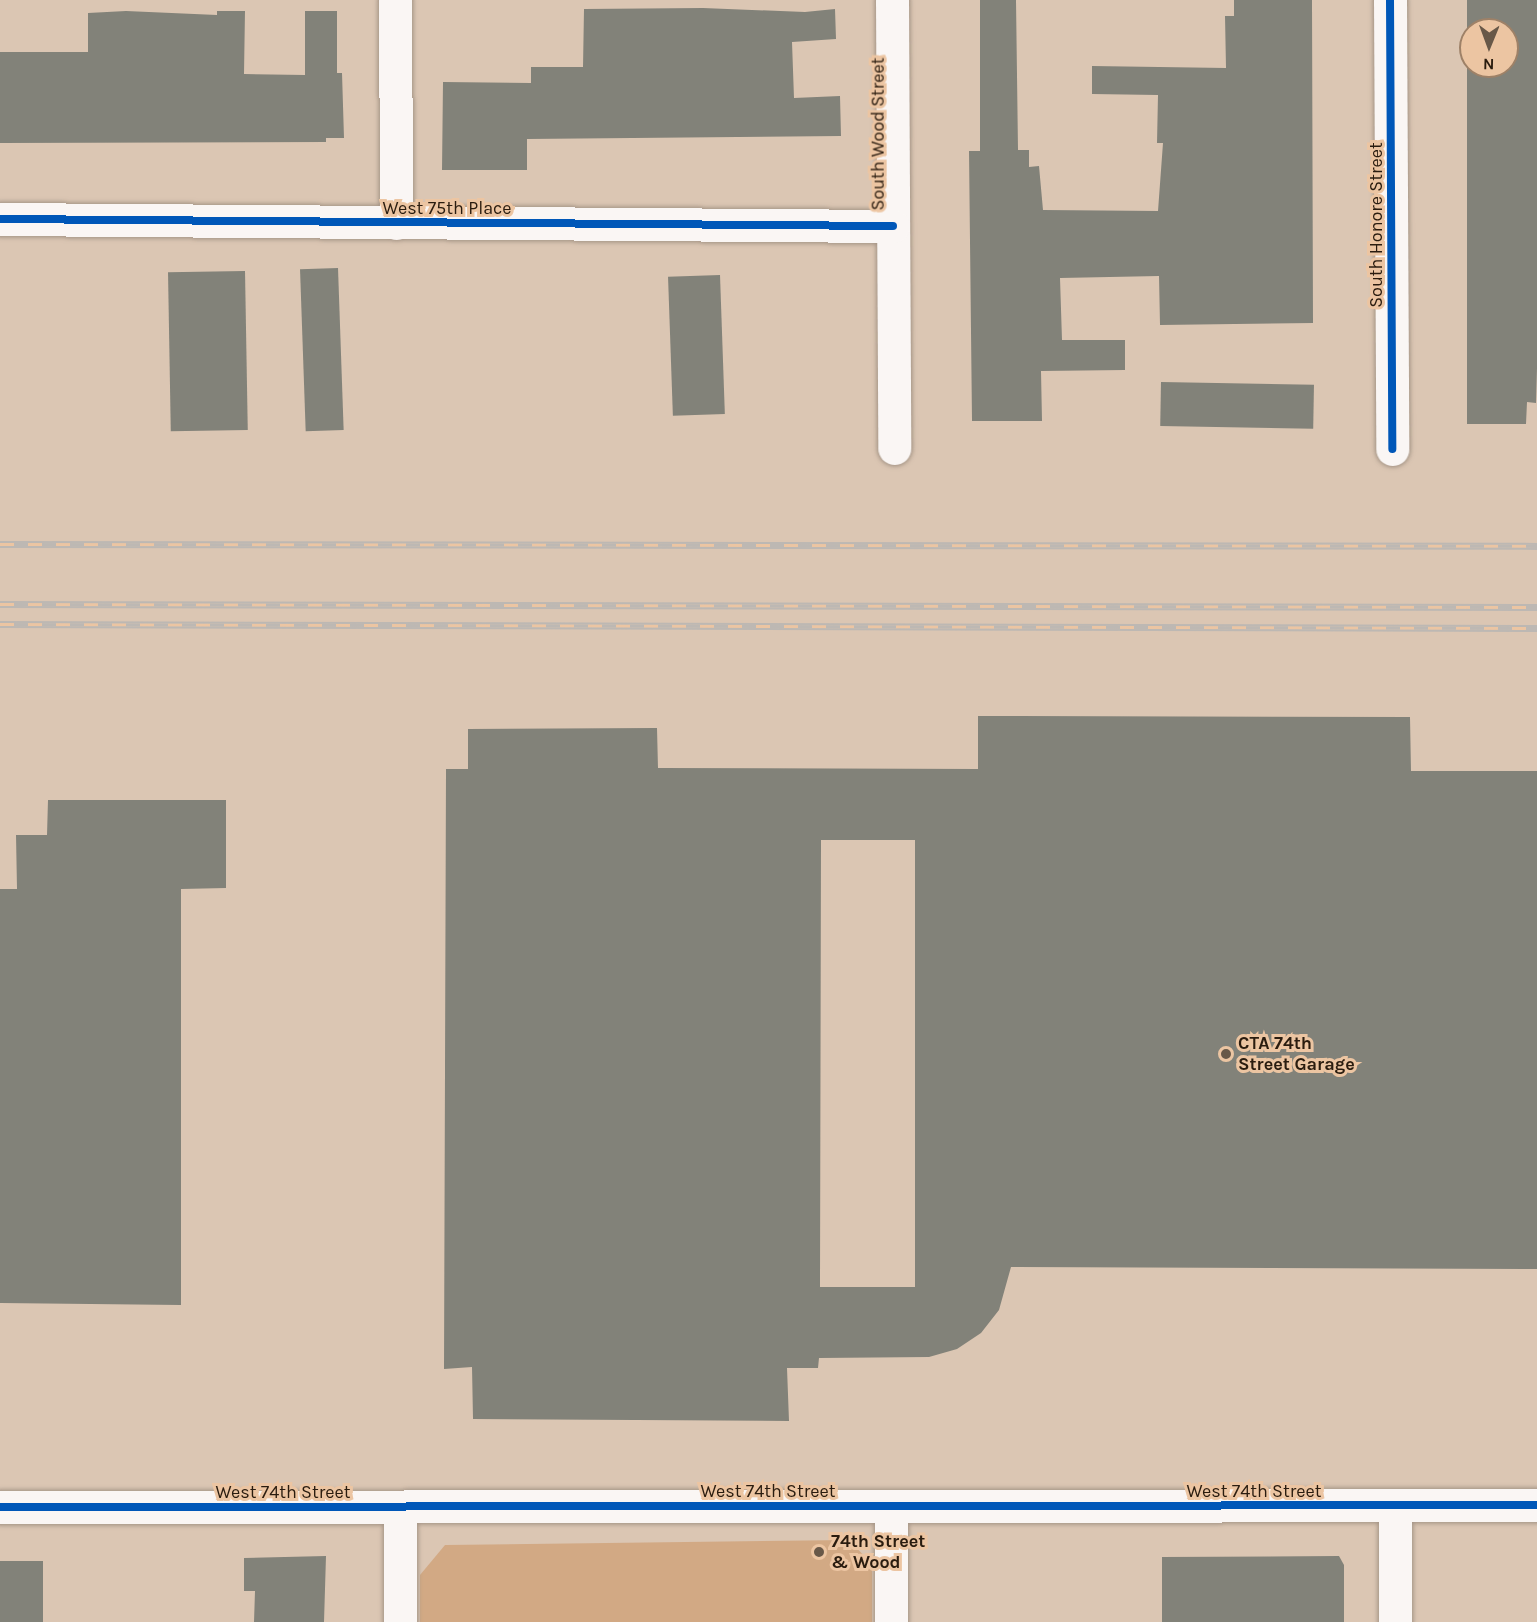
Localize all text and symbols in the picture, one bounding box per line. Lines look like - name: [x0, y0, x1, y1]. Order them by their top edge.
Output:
- north arrow: [1459, 18, 1519, 78]
- text: N: [1483, 55, 1495, 74]
- street label: South Wood Street: [867, 57, 889, 211]
- street label: South Honore Street: [1365, 142, 1387, 308]
- street label: West 75th Place: [382, 197, 512, 219]
- place label: CTA 74th Street Garage: [1238, 1033, 1355, 1076]
- marker: CTA 74th Street Garage: [1219, 1047, 1233, 1061]
- street label: West 74th Street: [700, 1480, 836, 1502]
- street label: West 74th Street: [1186, 1480, 1322, 1502]
- street label: West 74th Street: [215, 1481, 351, 1503]
- place label: 74th Street & Wood: [831, 1531, 925, 1574]
- marker: 74th Street & Wood: [812, 1545, 826, 1559]

